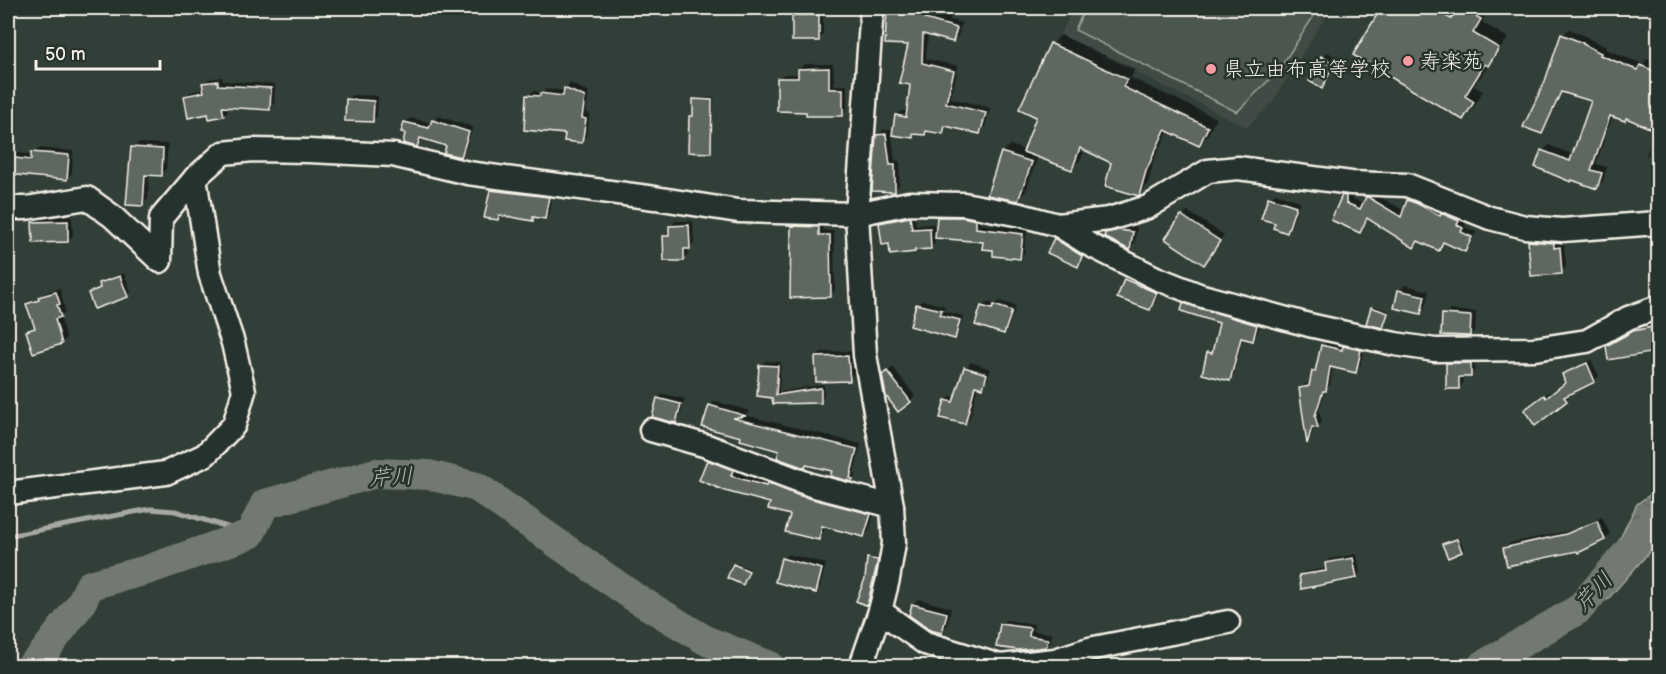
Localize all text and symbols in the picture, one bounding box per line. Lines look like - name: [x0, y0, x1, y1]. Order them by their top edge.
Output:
- scale bar: [36, 33, 160, 71]
- text: 50 m: [45, 44, 86, 65]
- place label: 寿楽苑: [1420, 49, 1483, 74]
- marker: 寿楽苑: [1401, 54, 1415, 68]
- place label: 県立由布高等学校: [1223, 57, 1391, 82]
- marker: 県立由布高等学校: [1204, 62, 1218, 76]
- water label: 芹川: [368, 463, 414, 492]
- water label: 芹川: [1569, 567, 1619, 617]

